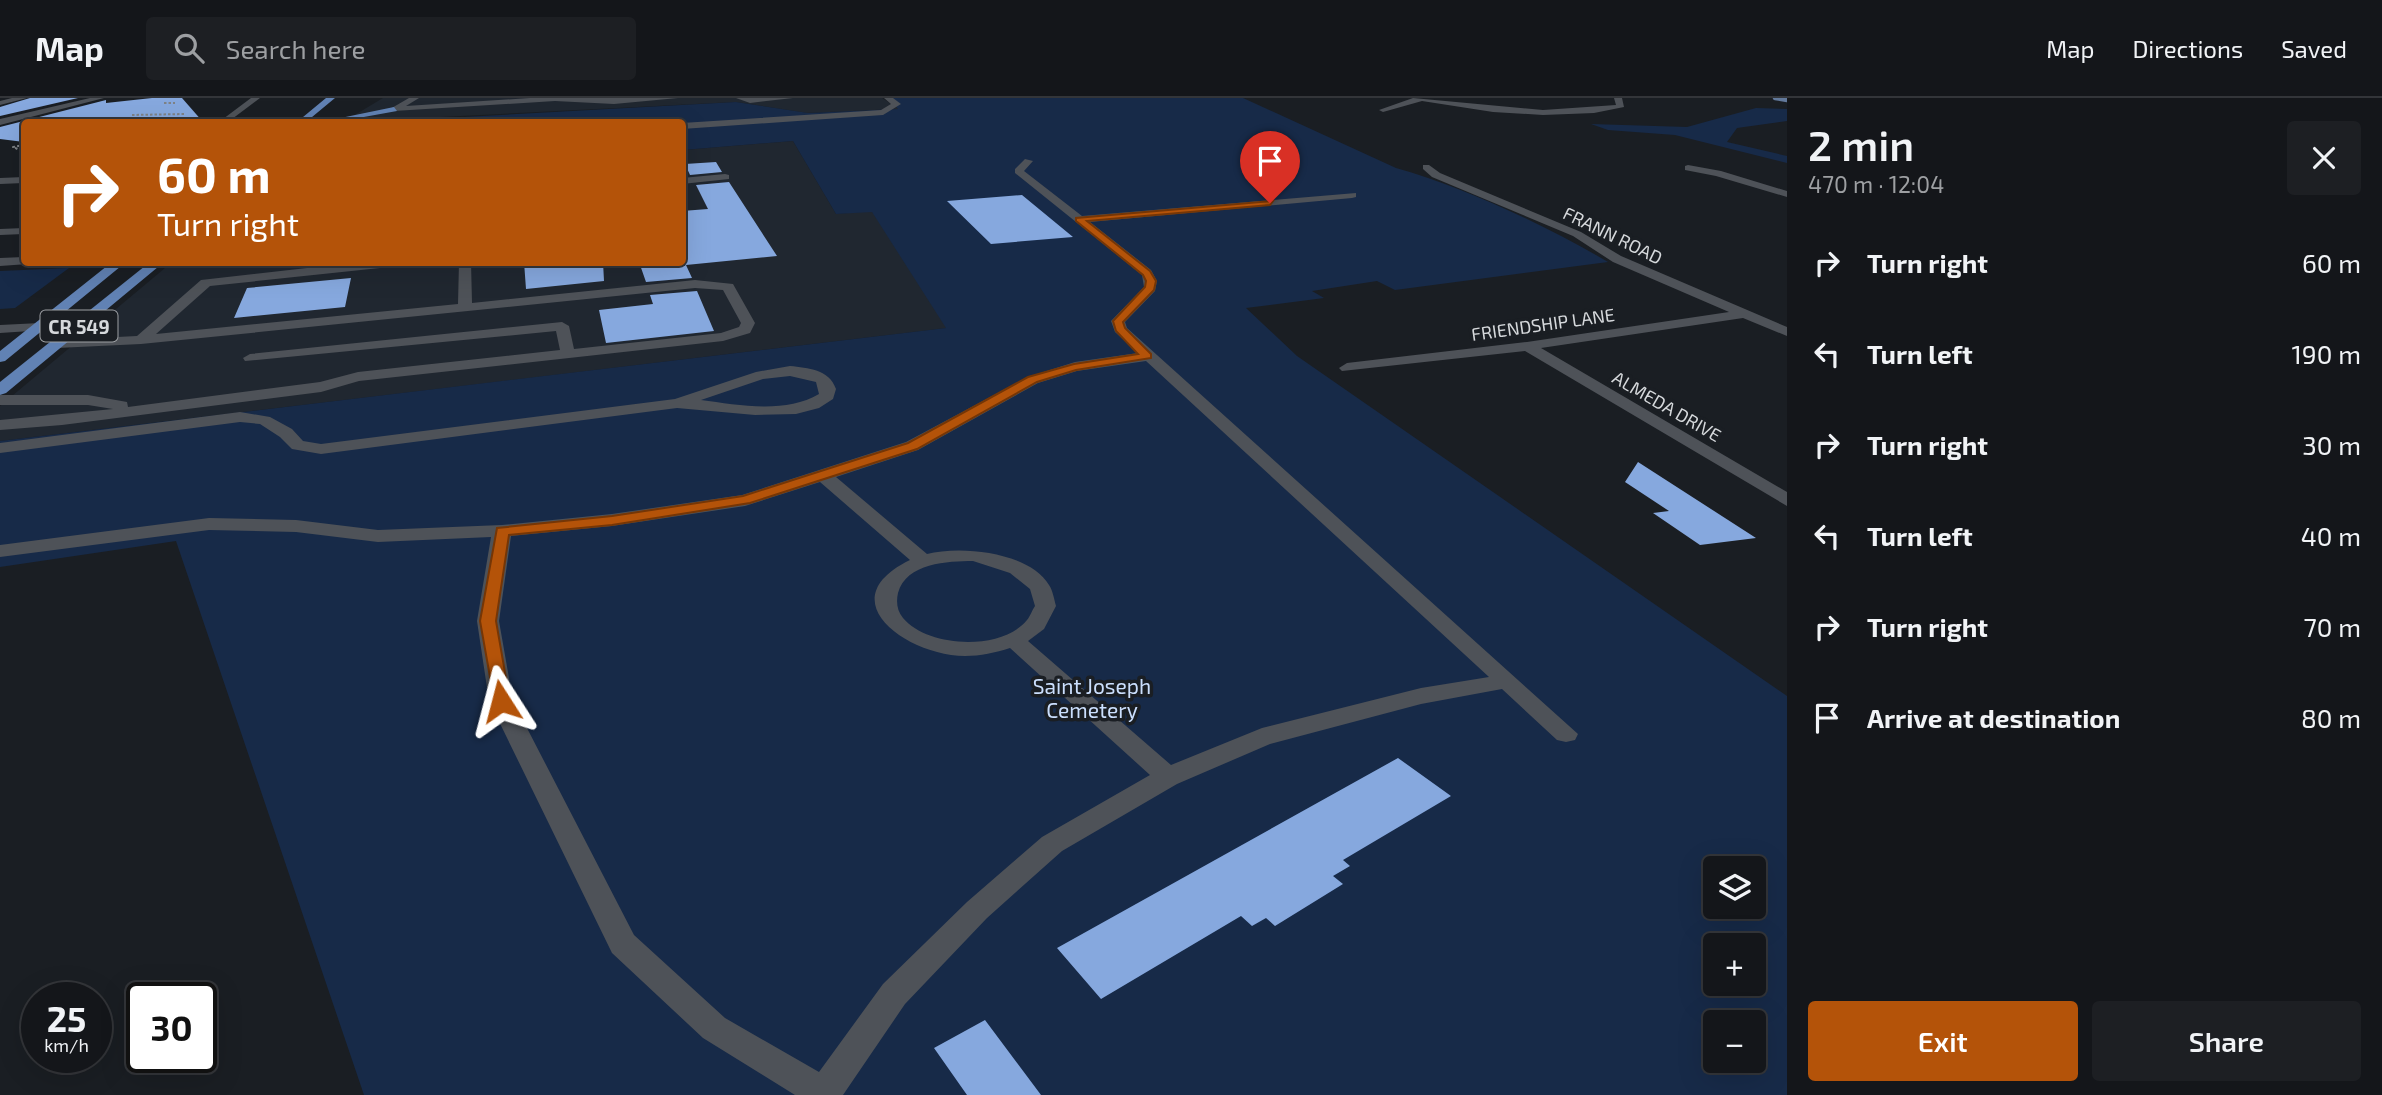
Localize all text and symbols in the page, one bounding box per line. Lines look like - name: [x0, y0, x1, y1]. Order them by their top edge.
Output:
- search box: [146, 17, 636, 80]
- text: Map: [35, 28, 104, 68]
- icon: search: [170, 29, 208, 67]
- text: Search here: [226, 33, 365, 64]
- text: Map: [2046, 34, 2094, 63]
- text: Directions: [2132, 34, 2243, 63]
- text: Saved: [2281, 34, 2347, 63]
- text: 2 min: [1808, 119, 1914, 169]
- button: close: [2287, 121, 2361, 195]
- pin: [1240, 131, 1300, 203]
- icon: arrive: [1251, 142, 1289, 180]
- text: 60 m: [157, 144, 271, 203]
- icon: right: [42, 147, 133, 238]
- text: 470 m · 12:04: [1808, 170, 1944, 198]
- street label: FRANN ROAD: [1560, 202, 1666, 268]
- text: Turn right: [157, 204, 299, 242]
- icon: right: [1808, 244, 1846, 282]
- text: Turn right: [1867, 247, 1988, 278]
- text: 60 m: [2302, 247, 2361, 278]
- street label: FRIENDSHIP LANE: [1470, 303, 1616, 345]
- road number: CR 549: [41, 310, 118, 342]
- icon: left: [1808, 335, 1846, 373]
- text: Turn left: [1867, 338, 1973, 369]
- text: 190 m: [2292, 338, 2361, 369]
- street label: ALMEDA DRIVE: [1609, 366, 1725, 446]
- icon: right: [1808, 426, 1846, 464]
- text: Turn right: [1867, 429, 1988, 460]
- text: 30 m: [2302, 429, 2361, 460]
- icon: left: [1808, 517, 1846, 555]
- text: Turn left: [1867, 520, 1973, 551]
- text: 40 m: [2301, 520, 2361, 551]
- icon: right: [1808, 608, 1846, 646]
- text: Turn right: [1867, 611, 1988, 642]
- text: 70 m: [2303, 611, 2361, 642]
- position arrow: [464, 664, 538, 738]
- park label: Saint Joseph Cemetery: [1033, 673, 1151, 722]
- icon: arrive: [1808, 699, 1846, 737]
- text: Arrive at destination: [1867, 702, 2120, 733]
- text: 80 m: [2301, 702, 2361, 733]
- map controls: [1703, 856, 1766, 1073]
- button: layers: [1703, 856, 1766, 919]
- button: +: [1703, 933, 1766, 996]
- speed limit sign: 30: [126, 982, 217, 1073]
- text: 25: [47, 997, 86, 1039]
- button: Exit: [1808, 1001, 2078, 1081]
- button: Share: [2092, 1001, 2361, 1081]
- button: −: [1703, 1010, 1766, 1073]
- text: km/h: [44, 1034, 89, 1056]

